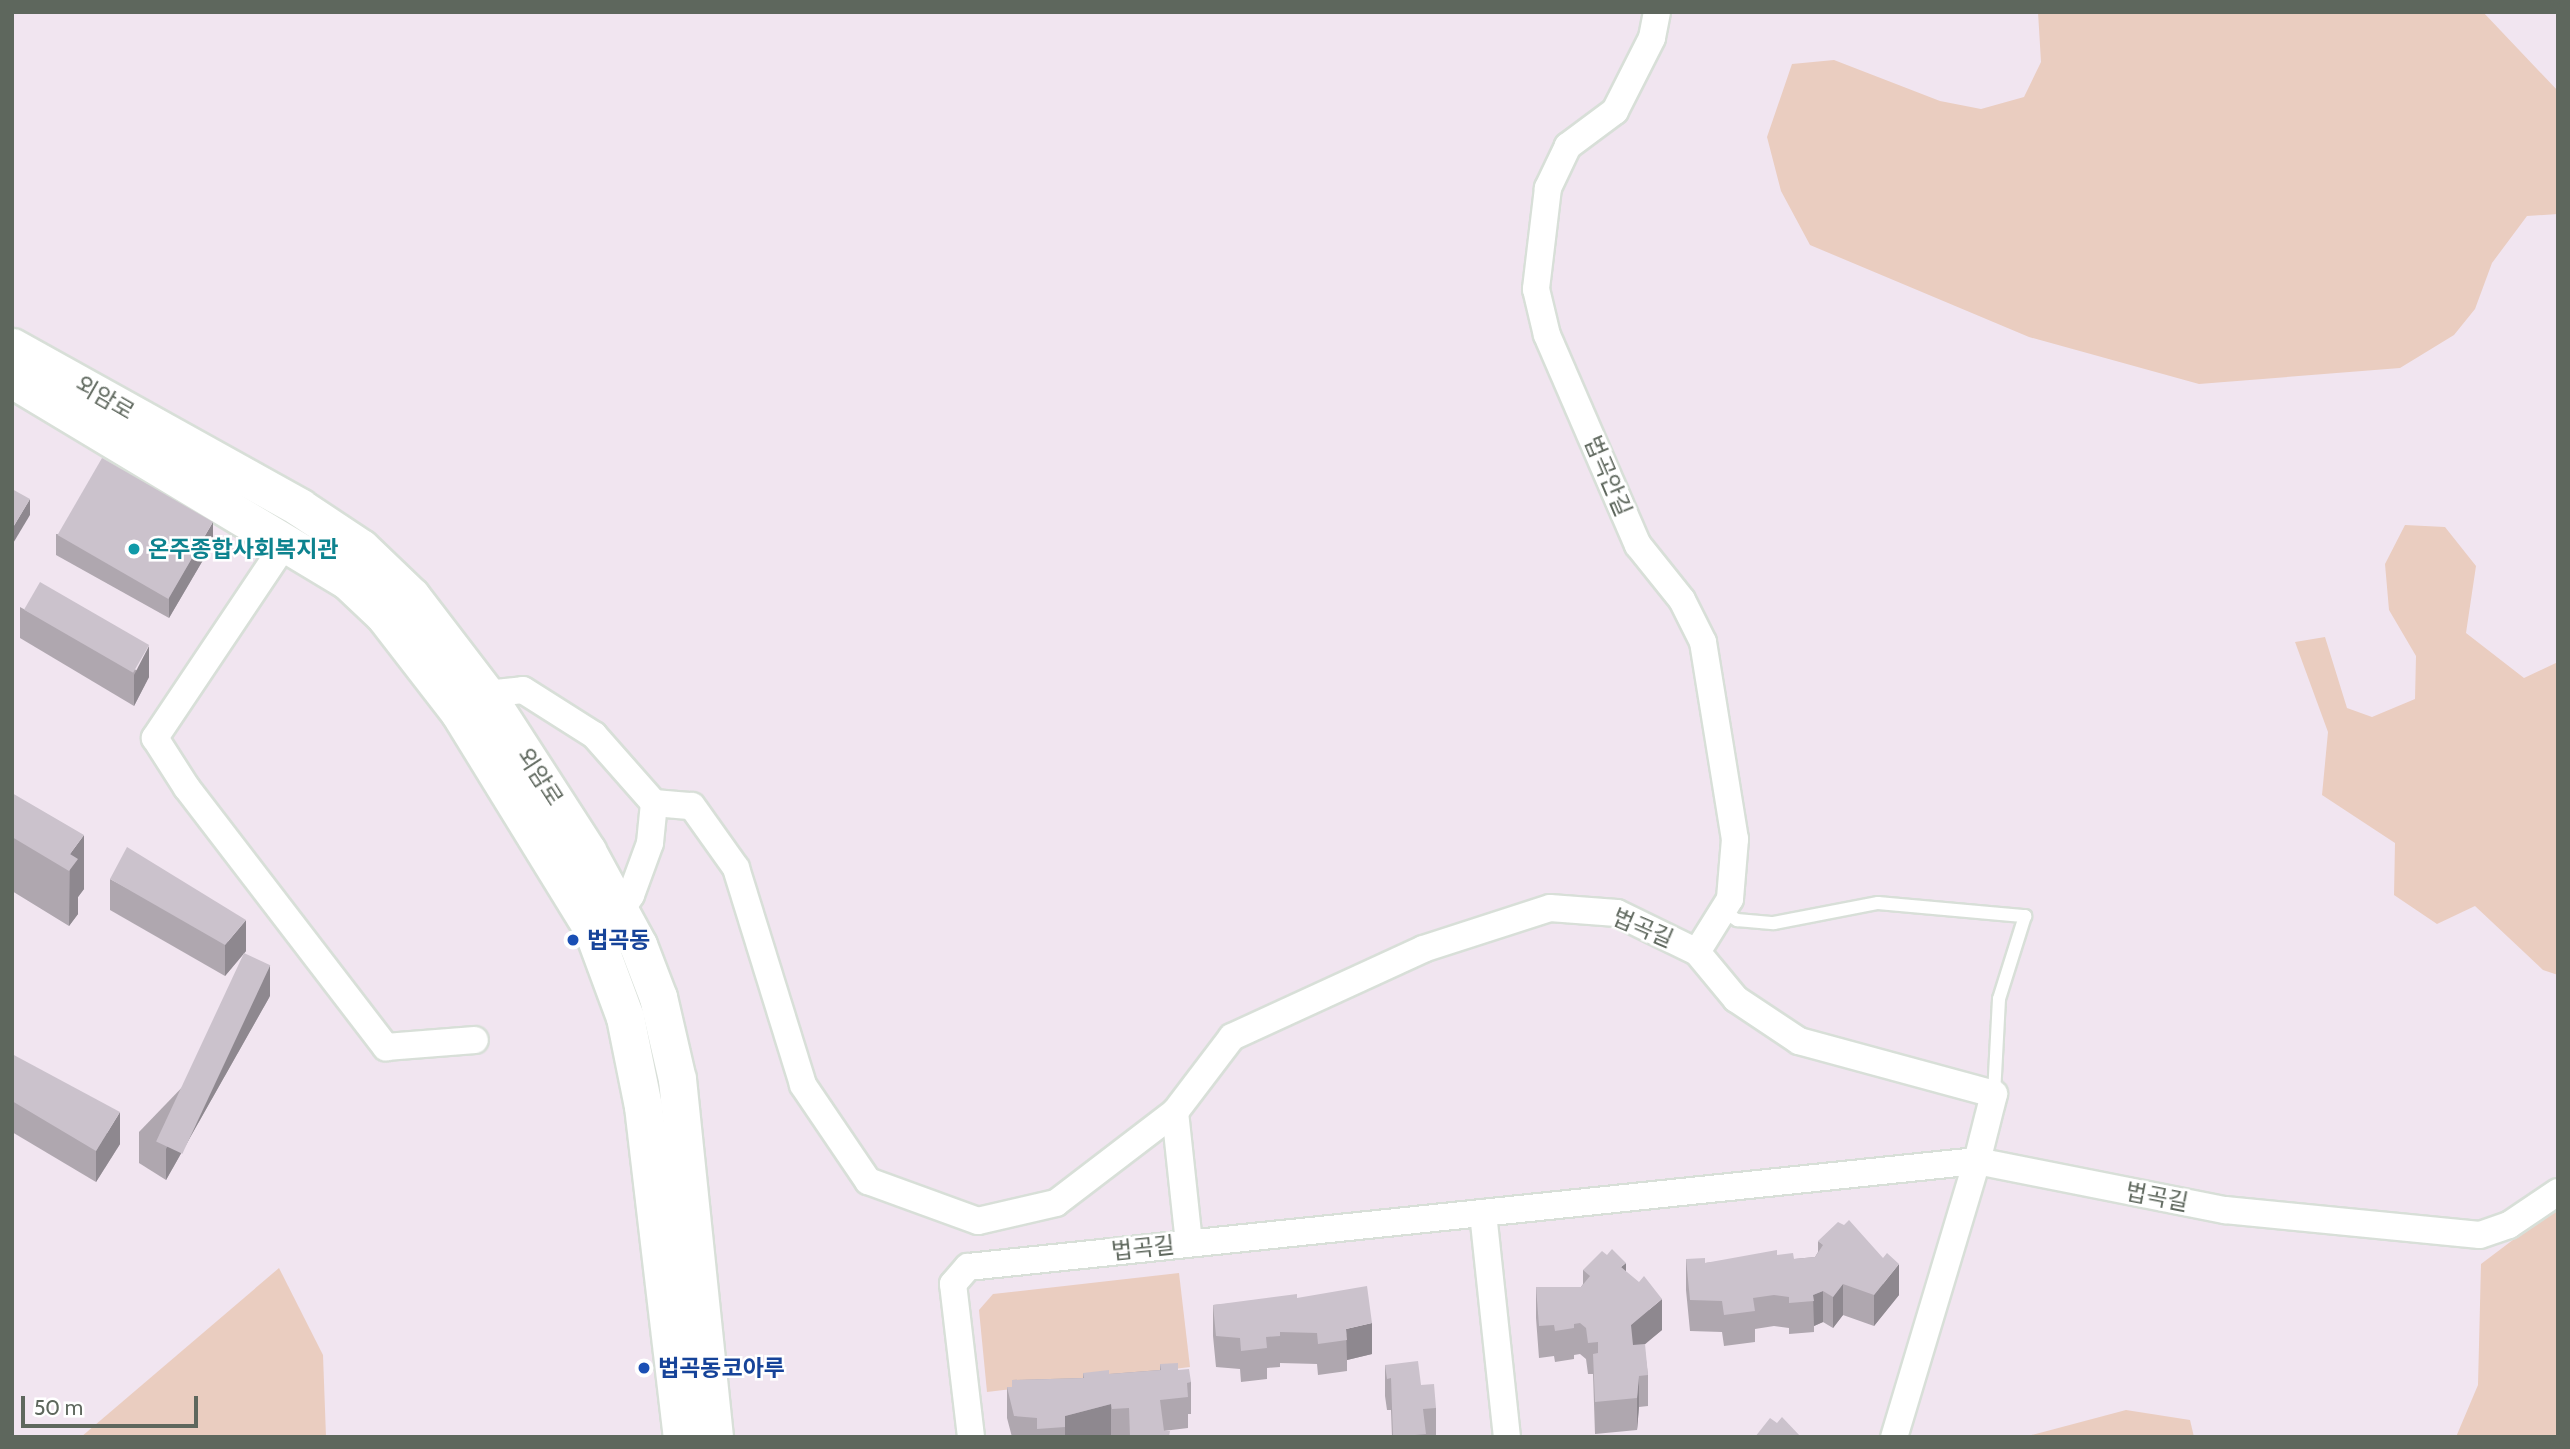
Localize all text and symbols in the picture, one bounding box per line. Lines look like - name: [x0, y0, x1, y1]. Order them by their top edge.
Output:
- street label: 외암로: [71, 370, 139, 426]
- street label: 법곡안길: [1579, 432, 1637, 520]
- place label: 온주종합사회복지관: [148, 535, 338, 563]
- marker: 온주종합사회복지관: [126, 541, 142, 557]
- street label: 외암로: [511, 743, 569, 811]
- street label: 법곡길: [1608, 903, 1678, 953]
- place label: 법곡동: [587, 926, 650, 954]
- marker: 법곡동: [565, 932, 581, 948]
- street label: 법곡길: [2123, 1177, 2191, 1217]
- street label: 법곡길: [1110, 1231, 1176, 1265]
- place label: 법곡동코아루: [658, 1354, 785, 1382]
- marker: 법곡동코아루: [636, 1360, 652, 1376]
- scale bar: [24, 1382, 201, 1426]
- text: 50 m: [34, 1395, 83, 1420]

